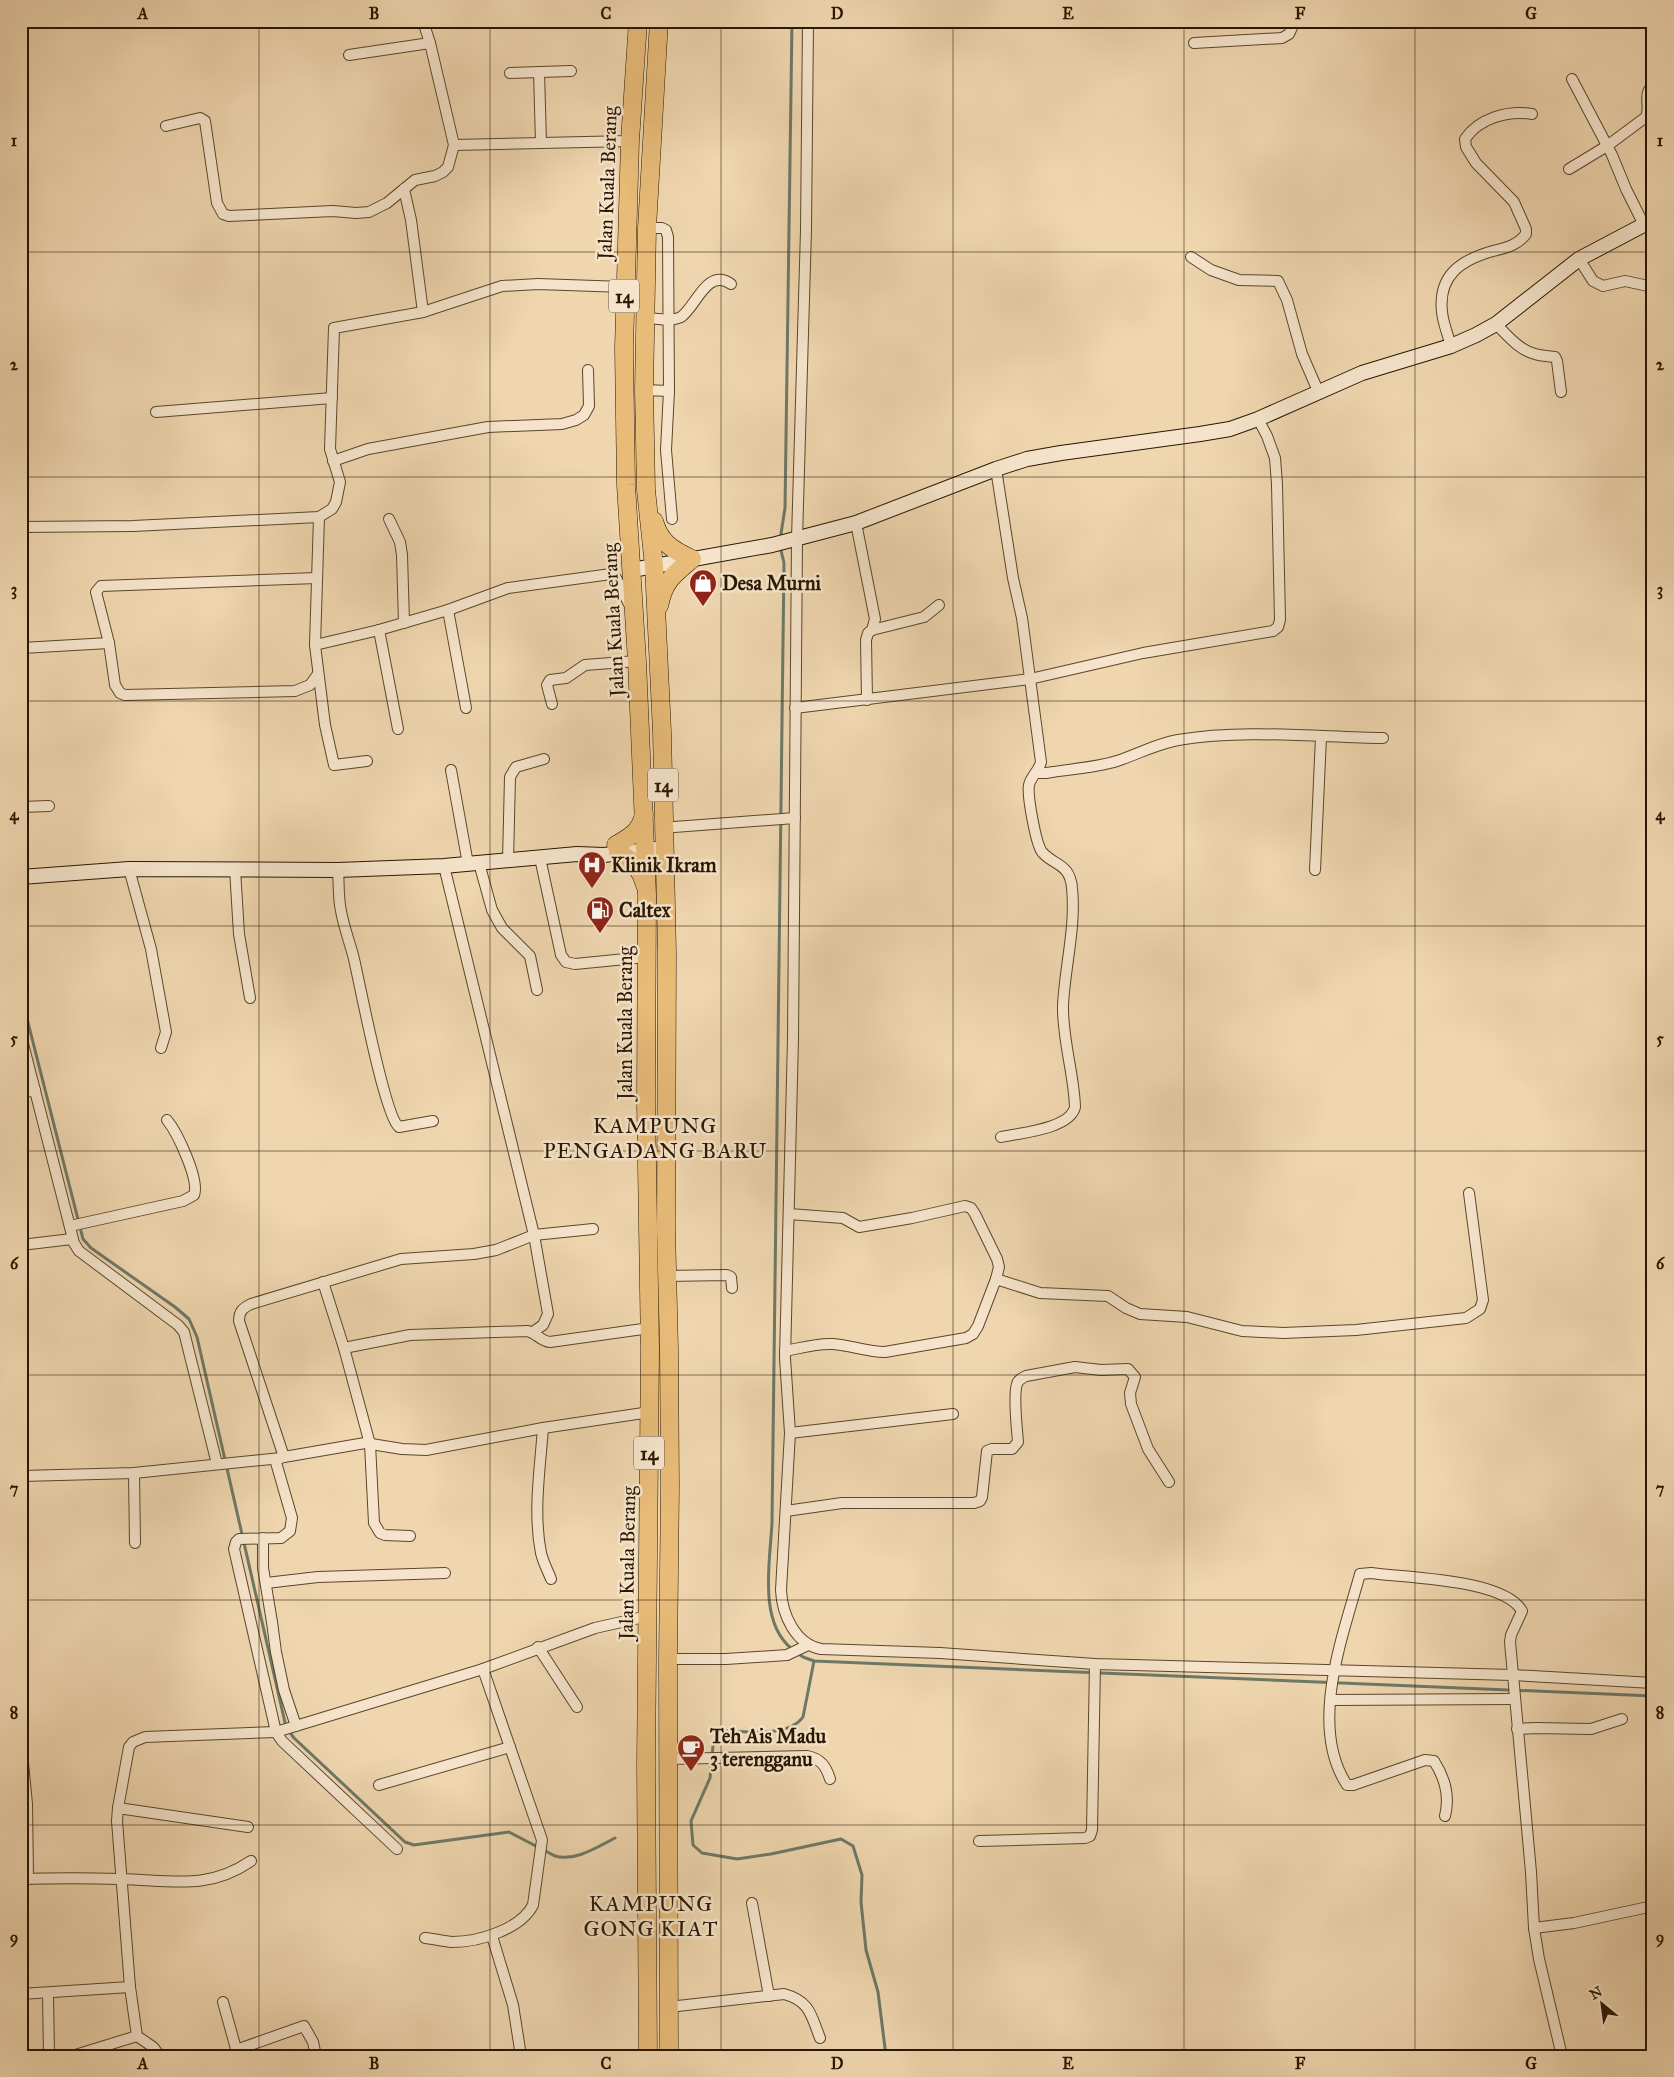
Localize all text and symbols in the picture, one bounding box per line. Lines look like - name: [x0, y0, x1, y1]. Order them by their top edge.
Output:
- text: A: [137, 4, 149, 23]
- text: B: [369, 4, 379, 23]
- text: C: [601, 4, 612, 23]
- text: D: [831, 4, 844, 23]
- text: E: [1062, 4, 1074, 23]
- text: F: [1295, 4, 1306, 23]
- text: G: [1525, 4, 1537, 23]
- street label: Jalan Kuala Berang: [592, 105, 623, 262]
- text: 1: [11, 131, 18, 150]
- text: 1: [1657, 131, 1664, 150]
- road number: 14: [609, 280, 639, 312]
- text: 2: [10, 355, 19, 374]
- text: 2: [1656, 355, 1665, 374]
- street label: Jalan Kuala Berang: [597, 542, 630, 699]
- shop icon: Desa Murni: [688, 568, 718, 607]
- place label: Desa Murni: [722, 571, 822, 595]
- text: 3: [11, 580, 17, 600]
- text: 3: [1657, 580, 1663, 600]
- road number: 14: [648, 768, 678, 802]
- text: 4: [10, 805, 20, 825]
- text: 4: [1656, 805, 1666, 825]
- hospital icon: Klinik Ikram: [577, 850, 607, 889]
- place label: Klinik Ikram: [611, 853, 717, 877]
- fuel station icon: Caltex: [585, 895, 615, 934]
- place label: Caltex: [619, 898, 672, 922]
- street label: Jalan Kuala Berang: [613, 945, 638, 1102]
- text: 5: [10, 1029, 18, 1048]
- text: 5: [1656, 1029, 1664, 1048]
- district label: KAMPUNG PENGADANG BARU: [543, 1112, 767, 1164]
- text: 6: [10, 1254, 19, 1273]
- text: 6: [1656, 1254, 1665, 1273]
- road number: 14: [634, 1436, 664, 1470]
- text: 7: [10, 1479, 19, 1498]
- text: 7: [1656, 1479, 1665, 1498]
- street label: Jalan Kuala Berang: [614, 1485, 641, 1642]
- text: 8: [10, 1703, 18, 1722]
- text: 8: [1656, 1703, 1664, 1722]
- place label: Teh Ais Madu 3 terengganu: [709, 1724, 826, 1772]
- cafe icon: Teh Ais Madu 3 terengganu: [676, 1733, 706, 1772]
- district label: KAMPUNG GONG KIAT: [583, 1890, 719, 1942]
- text: 9: [10, 1928, 18, 1948]
- text: 9: [1656, 1928, 1664, 1948]
- north arrow: [1576, 1980, 1626, 2030]
- text: N: [1587, 1983, 1605, 2003]
- text: A: [137, 2054, 149, 2073]
- text: B: [369, 2054, 379, 2073]
- text: C: [601, 2054, 612, 2073]
- text: D: [831, 2054, 844, 2073]
- text: E: [1062, 2054, 1074, 2073]
- text: F: [1295, 2054, 1306, 2073]
- text: G: [1525, 2054, 1537, 2073]

